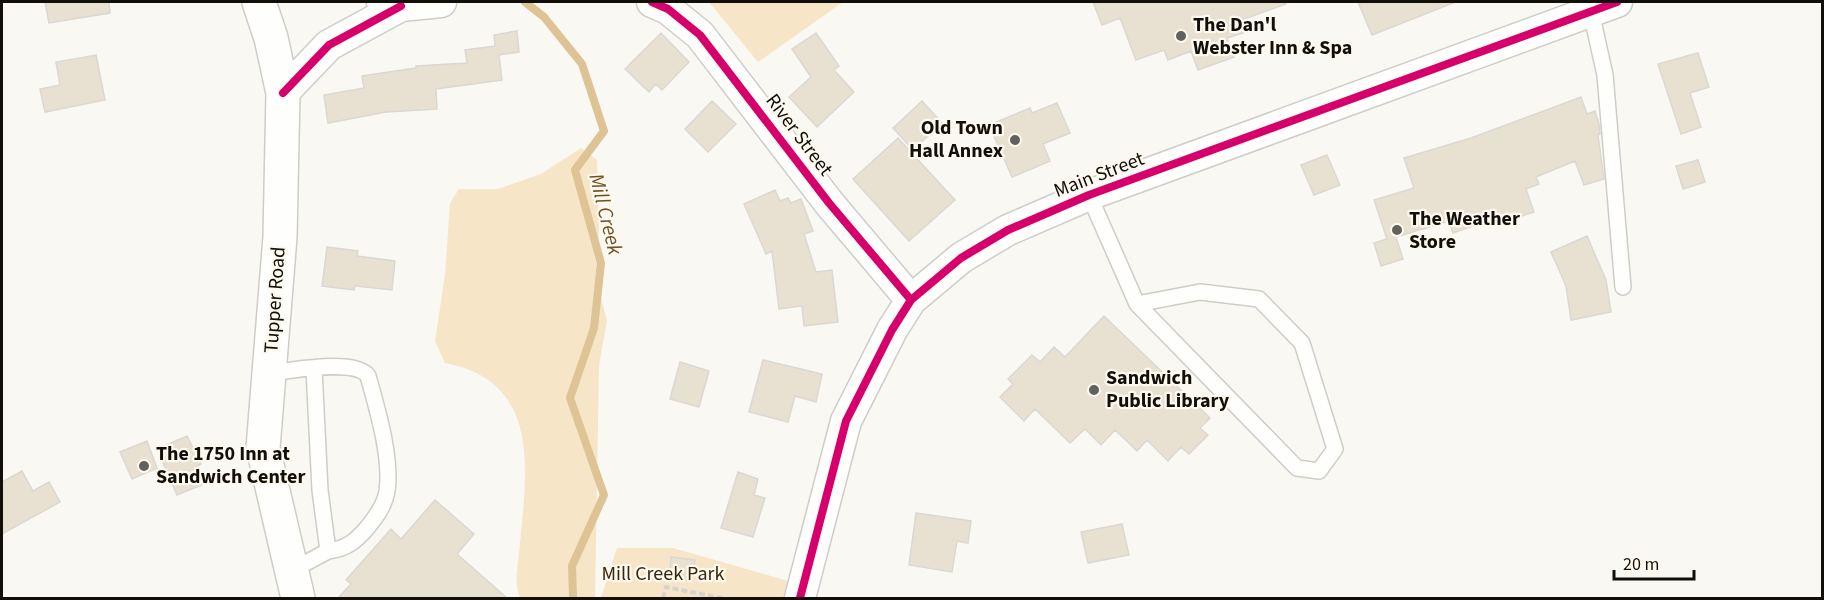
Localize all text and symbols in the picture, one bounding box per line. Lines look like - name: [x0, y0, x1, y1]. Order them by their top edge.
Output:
- place label: The Dan'l Webster Inn & Spa: [1193, 11, 1352, 62]
- marker: The Dan'l Webster Inn & Spa: [1174, 29, 1188, 43]
- street label: River Street: [759, 88, 839, 182]
- place label: Old Town Hall Annex: [909, 114, 1003, 165]
- marker: Old Town Hall Annex: [1008, 133, 1022, 147]
- street label: Main Street: [1050, 145, 1148, 205]
- water label: Mill Creek: [581, 170, 631, 259]
- place label: The Weather Store: [1409, 205, 1520, 256]
- marker: The Weather Store: [1390, 223, 1404, 237]
- street label: Tupper Road: [257, 246, 293, 354]
- place label: Sandwich Public Library: [1106, 364, 1230, 415]
- marker: Sandwich Public Library: [1087, 383, 1101, 397]
- place label: The 1750 Inn at Sandwich Center: [156, 440, 305, 491]
- marker: The 1750 Inn at Sandwich Center: [137, 459, 151, 473]
- scale bar: [1614, 543, 1694, 581]
- text: 20 m: [1623, 552, 1659, 577]
- park label: Mill Creek Park: [602, 560, 725, 588]

